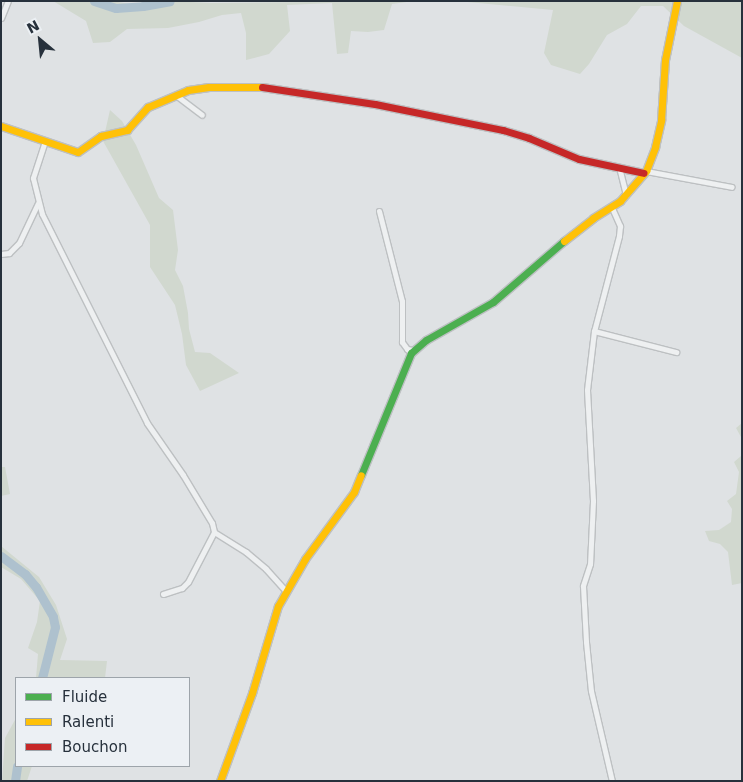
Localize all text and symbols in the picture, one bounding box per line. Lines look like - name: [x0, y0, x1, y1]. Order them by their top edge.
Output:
- north arrow: [15, 15, 65, 65]
- text: N: [24, 17, 42, 37]
- legend: [15, 677, 190, 767]
- text: Fluide: [62, 688, 107, 706]
- text: Ralenti: [62, 713, 114, 731]
- text: Bouchon: [62, 738, 127, 756]

